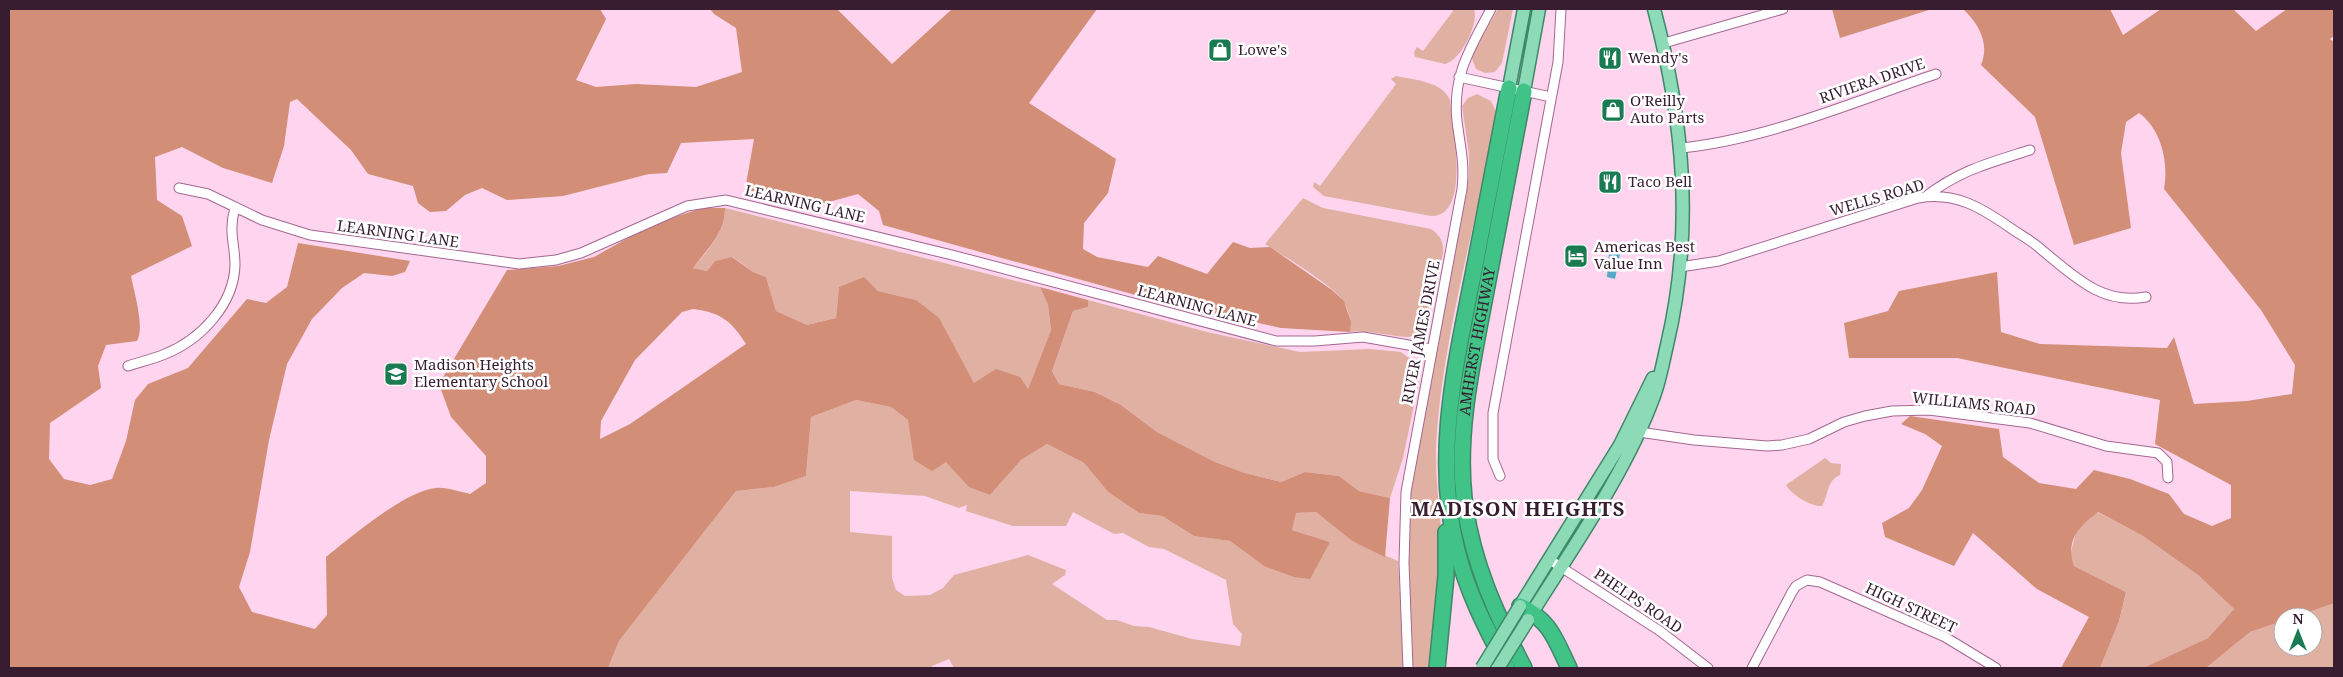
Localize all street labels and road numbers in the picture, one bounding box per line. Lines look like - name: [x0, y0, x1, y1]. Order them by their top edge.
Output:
- street label: RIVIERA DRIVE: [1816, 53, 1927, 107]
- street label: WELLS ROAD: [1827, 174, 1927, 220]
- street label: LEARNING LANE: [743, 179, 867, 227]
- street label: LEARNING LANE: [336, 215, 460, 251]
- street label: RIVER JAMES DRIVE: [1396, 258, 1444, 405]
- street label: AMHERST HIGHWAY: [1454, 265, 1499, 417]
- street label: LEARNING LANE: [1135, 279, 1259, 331]
- street label: WILLIAMS ROAD: [1911, 387, 2037, 419]
- street label: PHELPS ROAD: [1590, 563, 1687, 637]
- street label: HIGH STREET: [1862, 577, 1960, 637]

